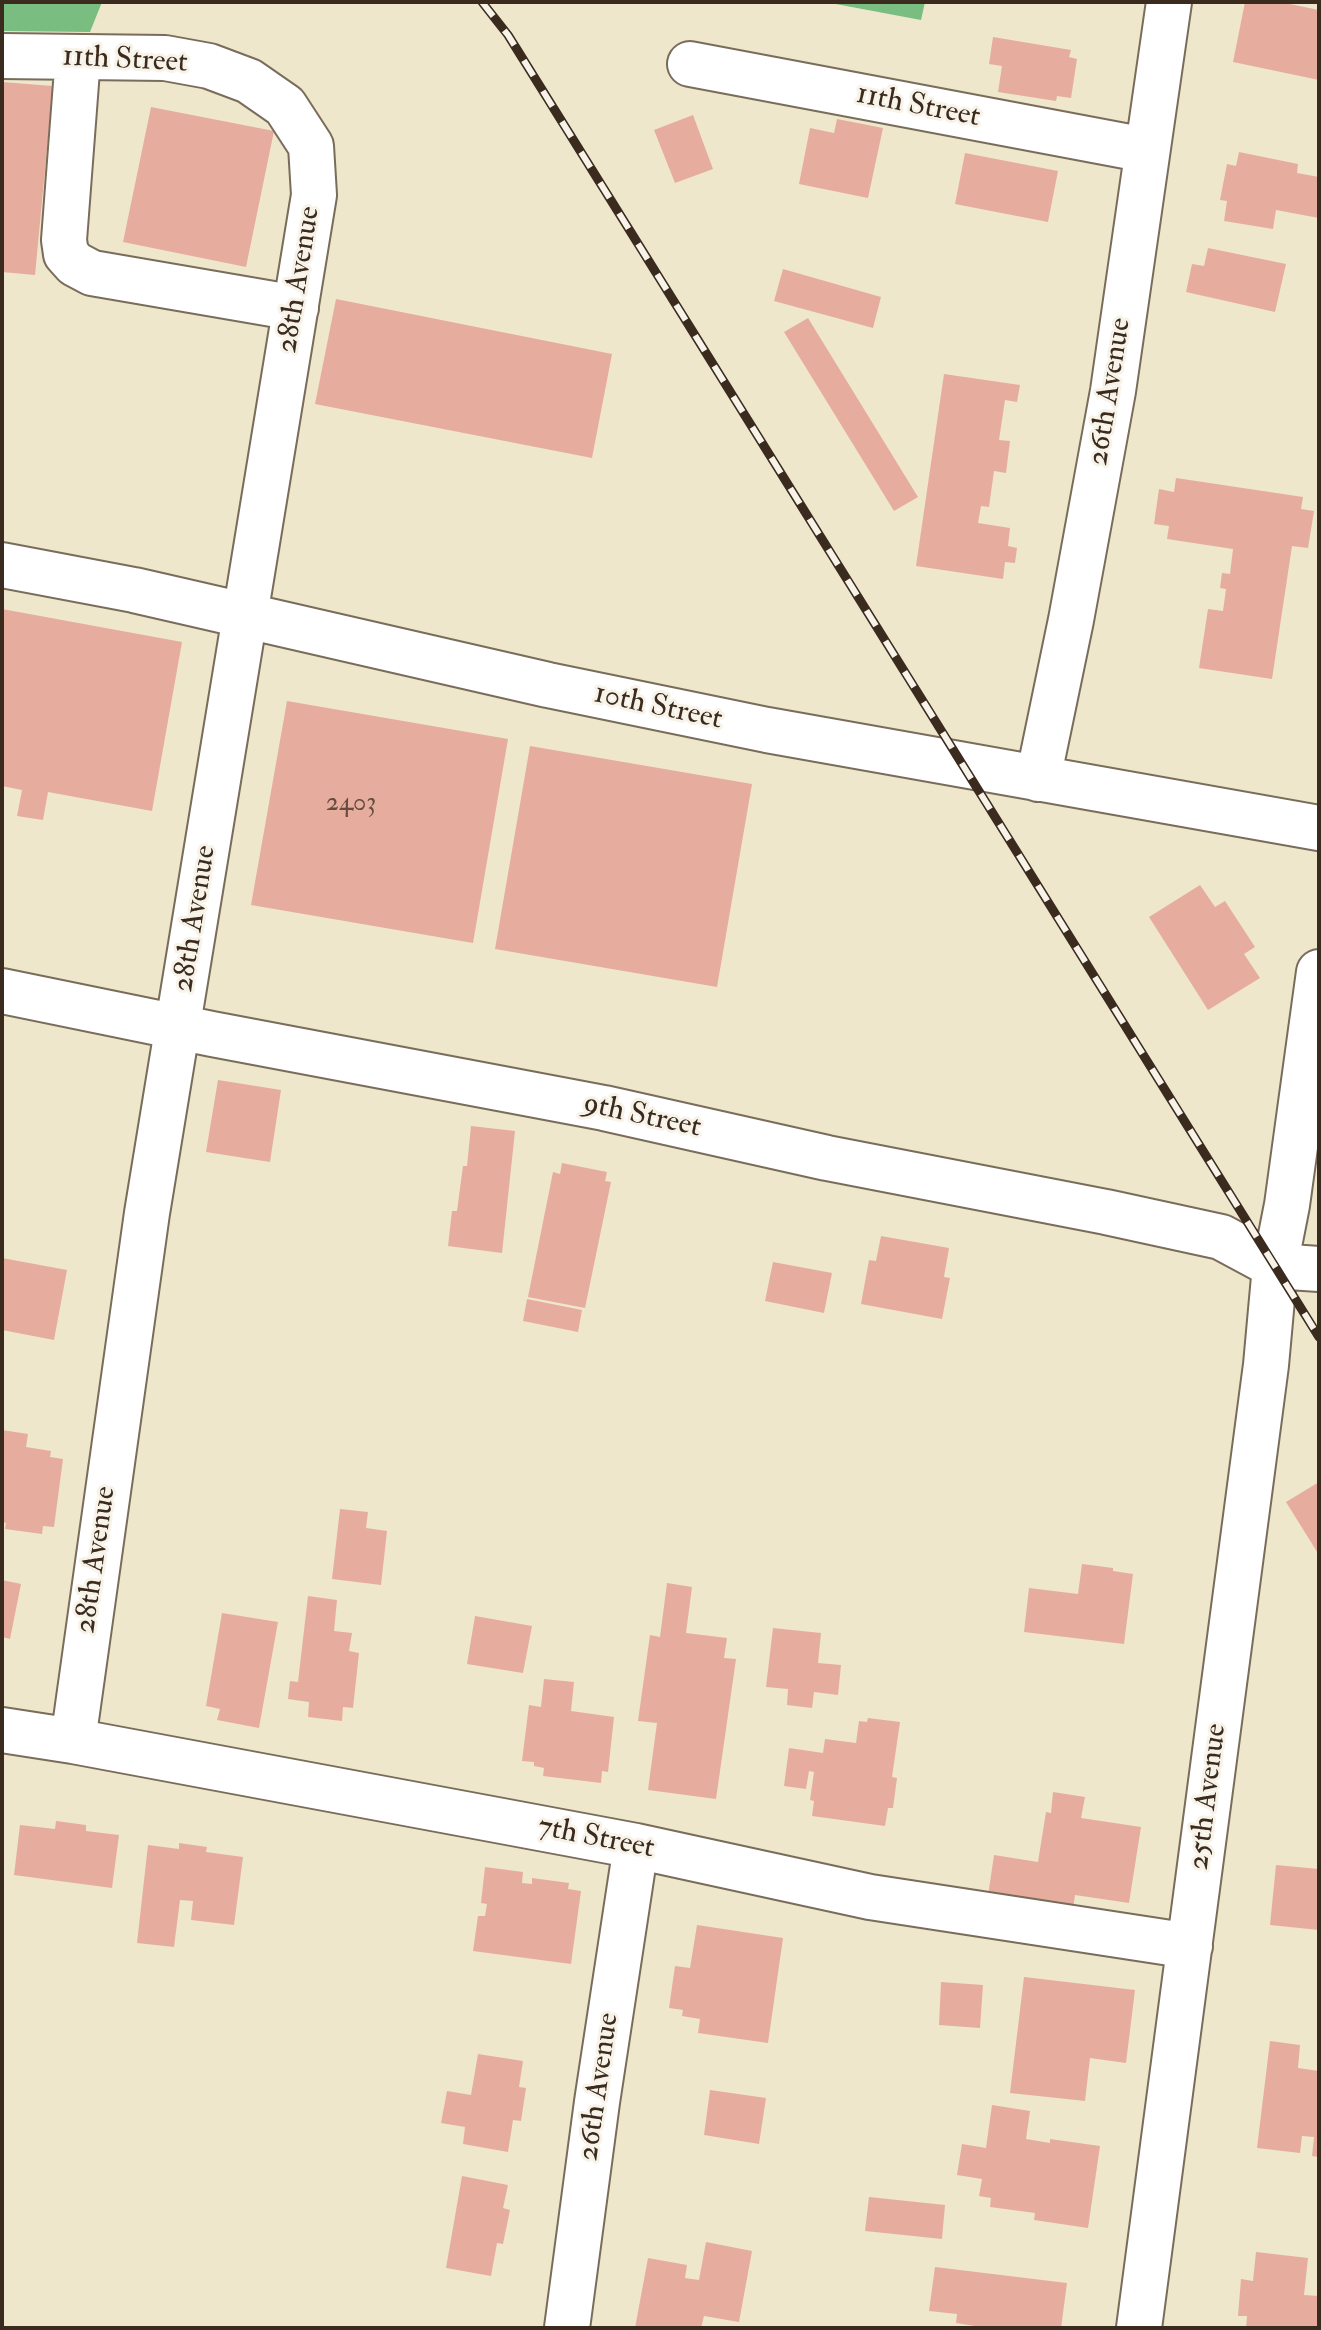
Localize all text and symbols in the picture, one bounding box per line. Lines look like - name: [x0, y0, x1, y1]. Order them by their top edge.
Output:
- street label: 11th Street: [61, 40, 189, 82]
- street label: 11th Street: [853, 77, 983, 137]
- street label: 28th Avenue: [271, 204, 329, 356]
- street label: 26th Avenue: [1082, 316, 1140, 468]
- street label: 10th Street: [591, 677, 725, 739]
- house number: 2403: [326, 788, 376, 820]
- street label: 28th Avenue: [167, 843, 225, 995]
- street label: 9th Street: [580, 1087, 704, 1147]
- street label: 28th Avenue: [69, 1484, 125, 1636]
- street label: 25th Avenue: [1182, 1722, 1236, 1872]
- street label: 7th Street: [535, 1810, 657, 1868]
- street label: 26th Avenue: [572, 2011, 628, 2163]

